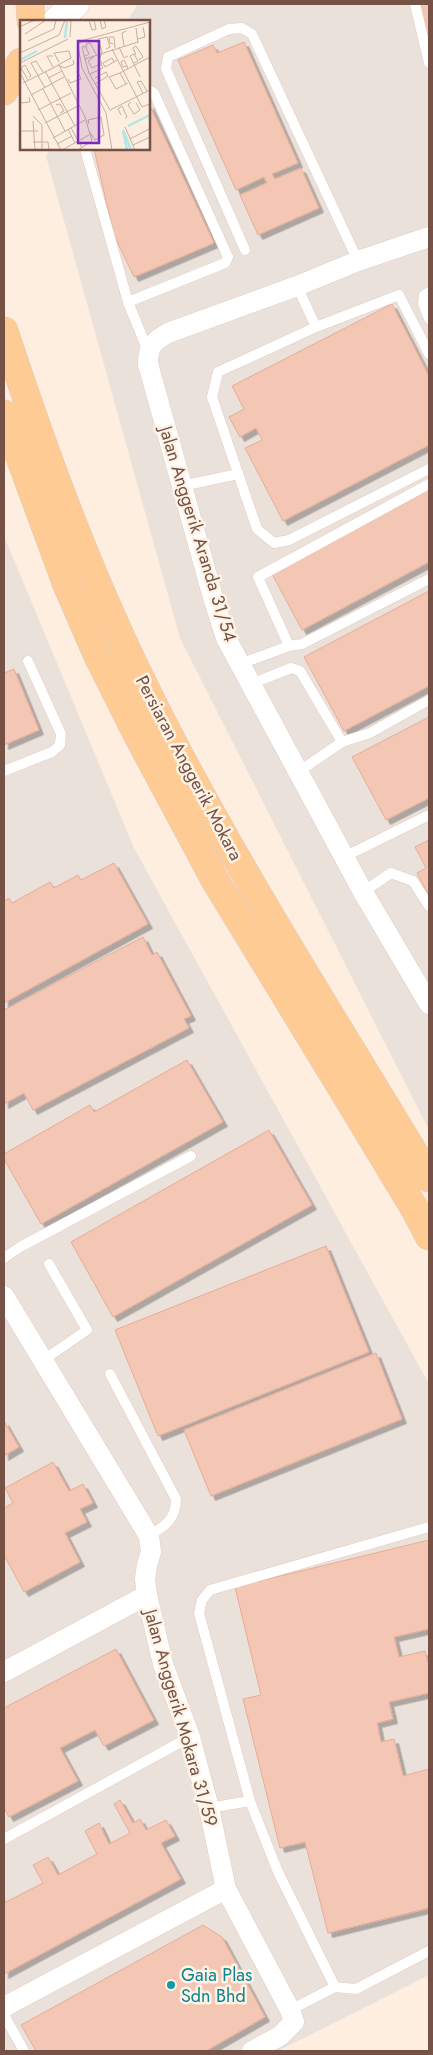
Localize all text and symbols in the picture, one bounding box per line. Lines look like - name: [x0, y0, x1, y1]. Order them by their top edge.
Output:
- inset map: [20, 20, 150, 150]
- street label: Jalan Anggerik Aranda 31/54: [152, 421, 243, 645]
- street label: Persiaran Anggerik Mokara: [129, 671, 249, 865]
- street label: Jalan Anggerik Mokara 31/59: [137, 1604, 224, 1830]
- place label: Gaia Plas Sdn Bhd: [181, 1962, 252, 2009]
- marker: Gaia Plas Sdn Bhd: [165, 1979, 177, 1991]

